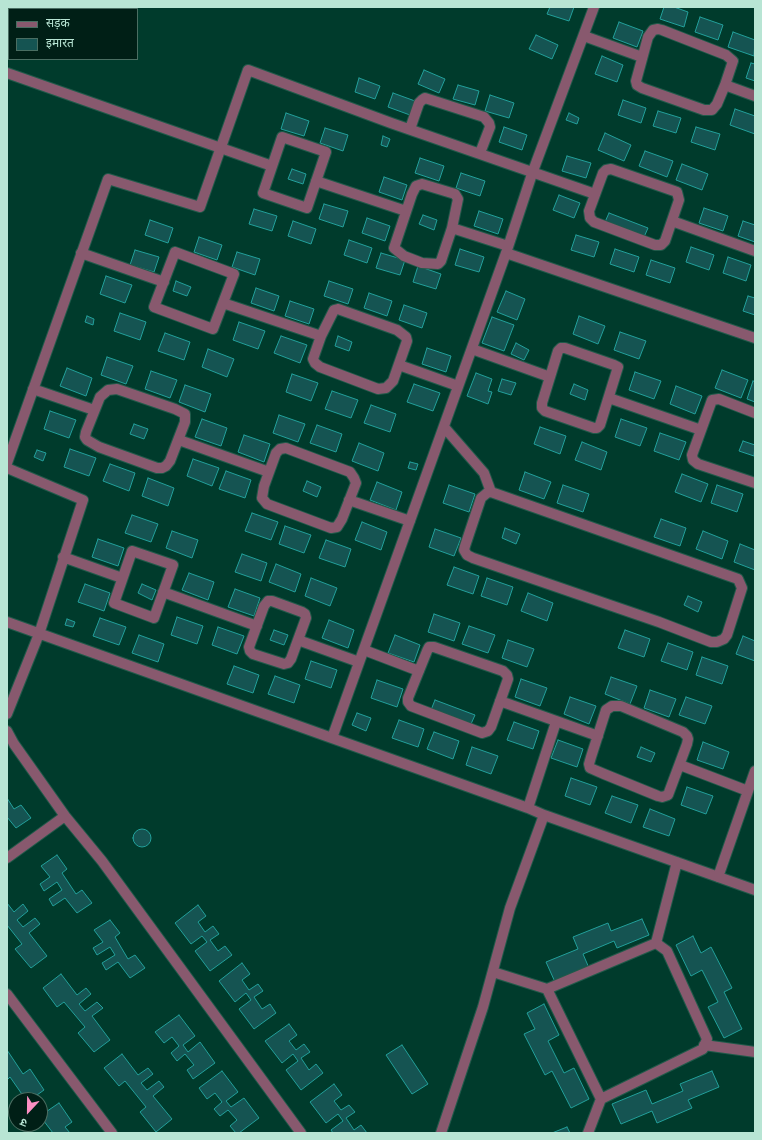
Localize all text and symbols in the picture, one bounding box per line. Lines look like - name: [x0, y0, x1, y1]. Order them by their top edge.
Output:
- legend: [8, 8, 138, 60]
- text: सड़क: [46, 16, 70, 30]
- text: इमारत: [46, 36, 74, 50]
- north arrow: [8, 1092, 48, 1132]
- text: उ: [18, 1115, 29, 1130]

